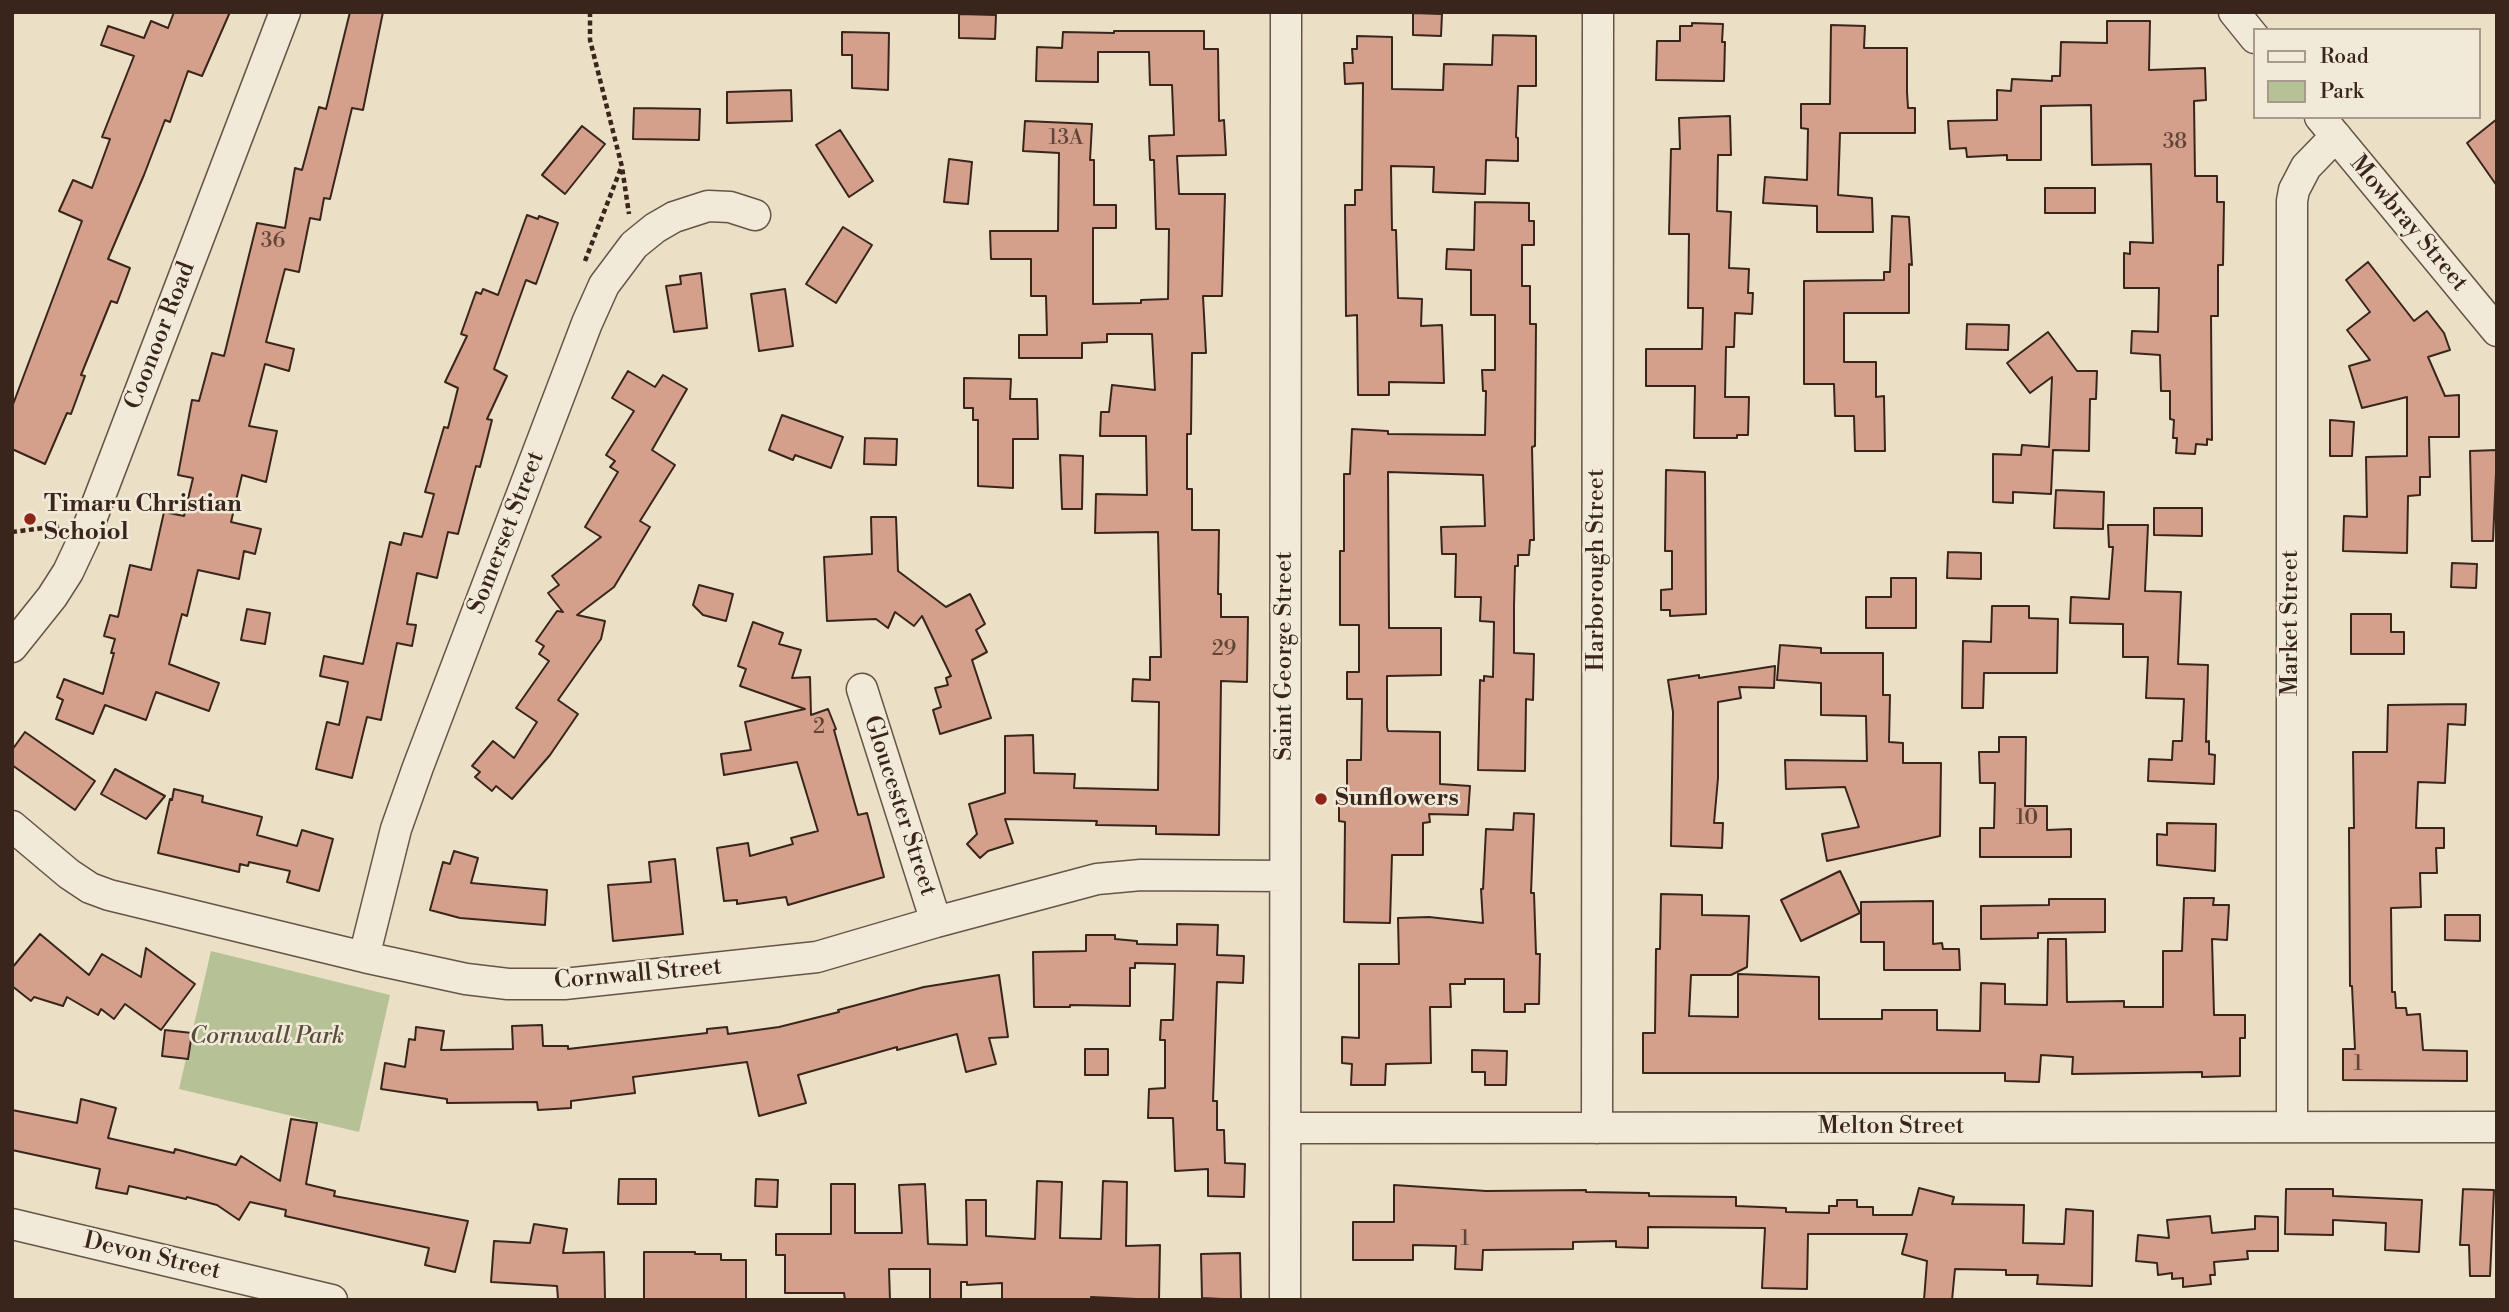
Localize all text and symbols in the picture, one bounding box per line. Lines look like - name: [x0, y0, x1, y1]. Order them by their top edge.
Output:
- legend: [2254, 28, 2481, 119]
- text: Road: [2320, 44, 2369, 70]
- text: Park: [2320, 79, 2364, 105]
- house number: 13A: [1048, 126, 1084, 152]
- house number: 38: [2163, 130, 2187, 156]
- street label: Mowbray Street: [2343, 150, 2473, 298]
- house number: 36: [261, 229, 285, 255]
- street label: Coonoor Road: [120, 258, 202, 414]
- street label: Somerset Street: [463, 448, 551, 618]
- street label: Harborough Street: [1583, 469, 1611, 671]
- place label: Timaru Christian Schoiol: [44, 491, 242, 547]
- marker: Timaru Christian Schoiol: [22, 511, 38, 527]
- street label: Market Street: [2277, 550, 2305, 696]
- street label: Saint George Street: [1271, 551, 1299, 761]
- house number: 29: [1212, 637, 1236, 663]
- street label: Gloucester Street: [856, 712, 942, 900]
- house number: 2: [813, 715, 825, 741]
- place label: Sunflowers: [1335, 785, 1459, 813]
- marker: Sunflowers: [1313, 791, 1329, 807]
- house number: 10: [2016, 806, 2038, 832]
- street label: Cornwall Street: [553, 953, 723, 997]
- park label: Cornwall Park: [190, 1023, 344, 1051]
- house number: 1: [2353, 1052, 2363, 1078]
- street label: Melton Street: [1818, 1113, 1964, 1141]
- street label: Devon Street: [81, 1227, 223, 1287]
- house number: 1: [1460, 1227, 1470, 1253]

